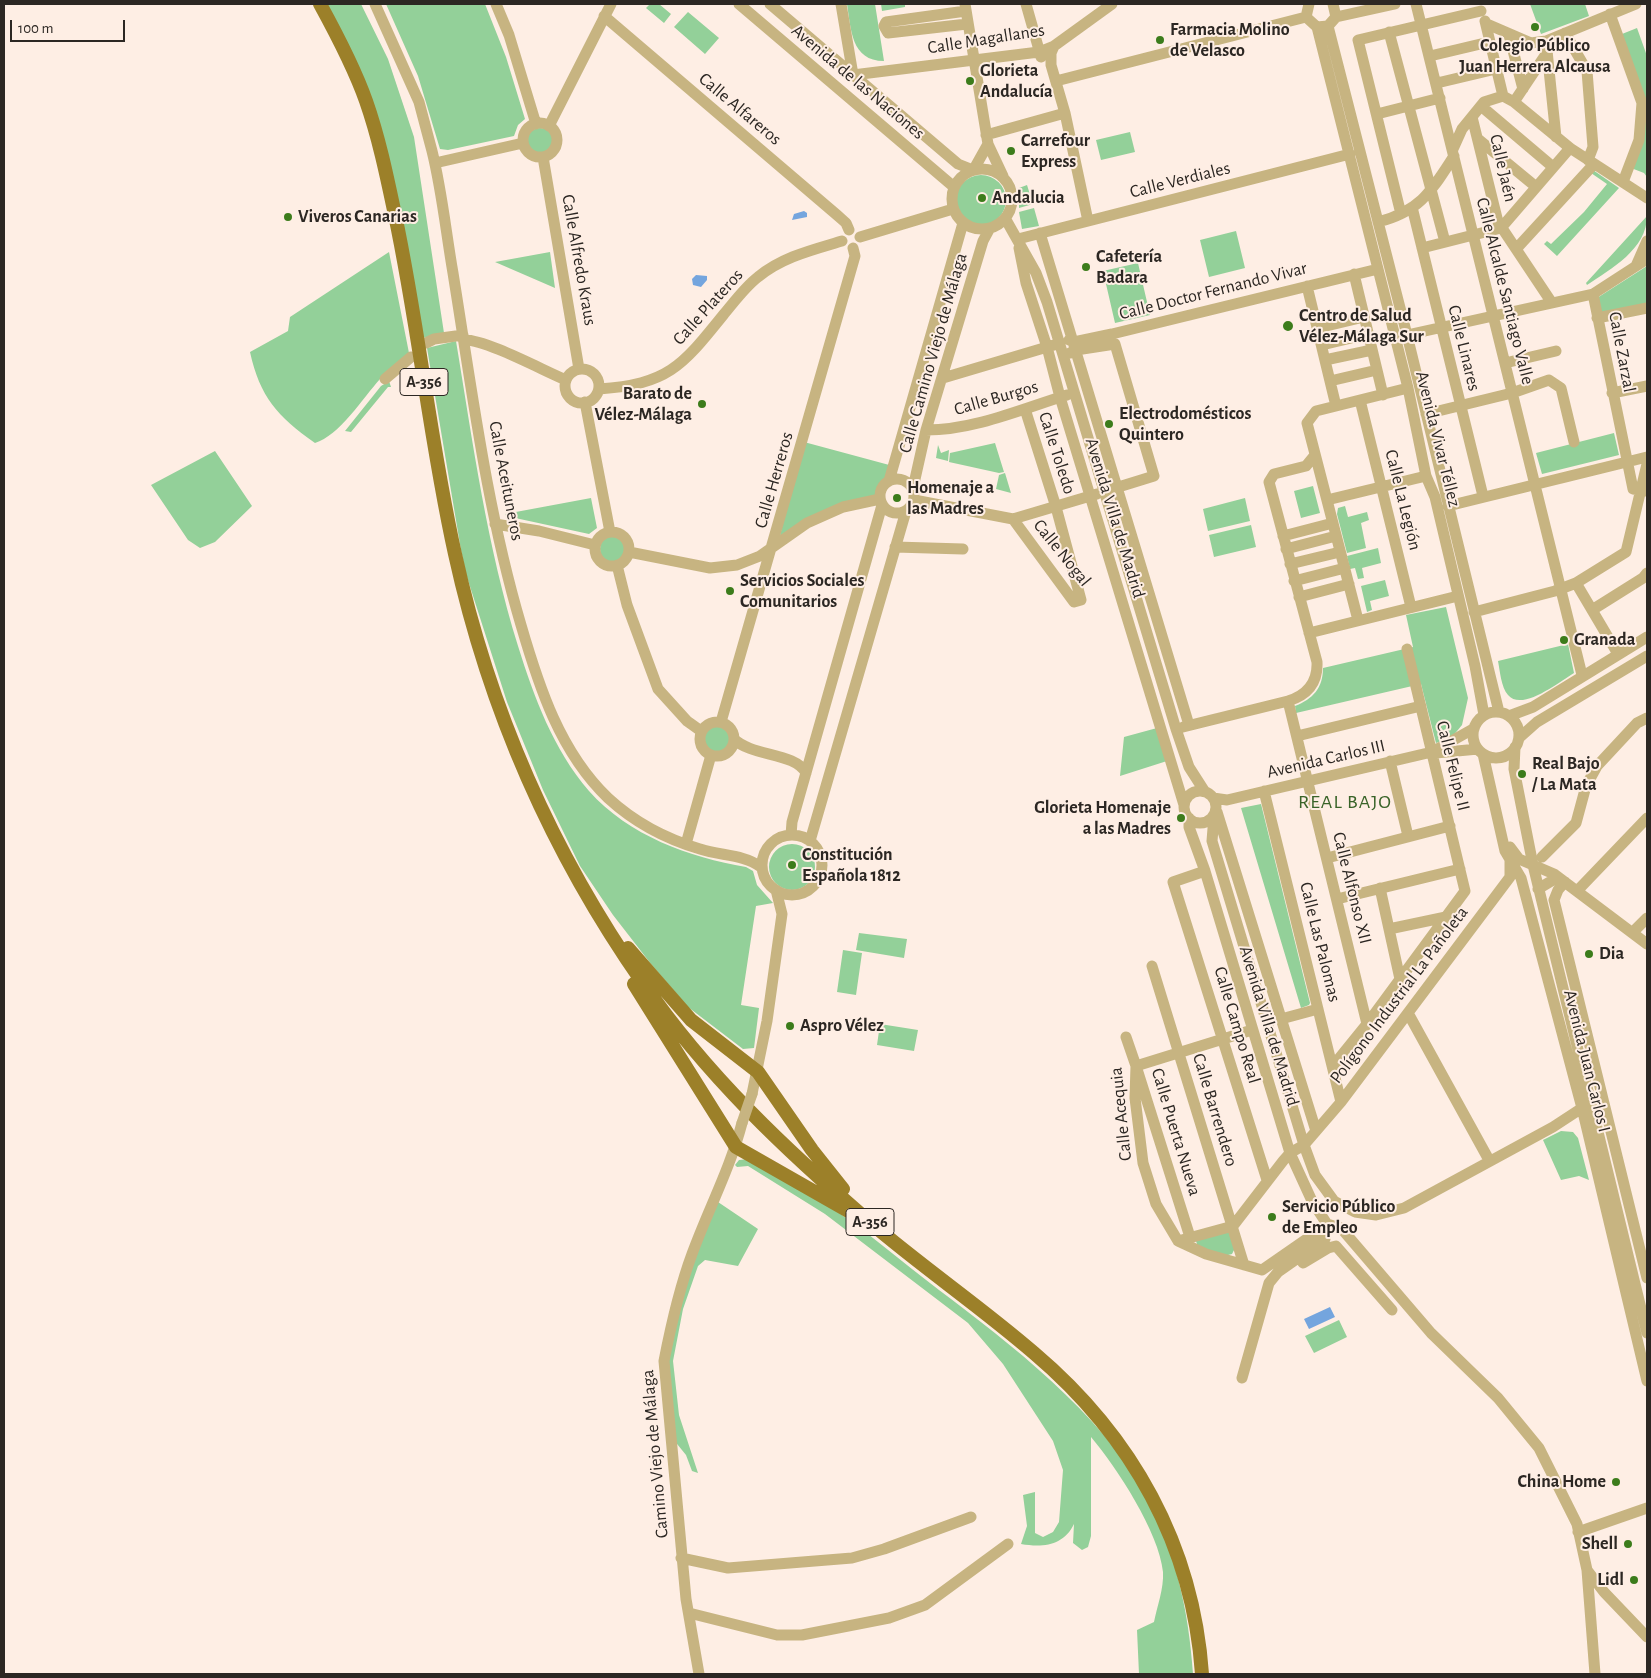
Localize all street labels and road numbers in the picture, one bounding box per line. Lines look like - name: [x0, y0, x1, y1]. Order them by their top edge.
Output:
- street label: Calle Magallanes: [926, 19, 1046, 59]
- street label: Avenida de las Naciones: [787, 20, 929, 144]
- street label: Calle Alfareros: [694, 68, 786, 150]
- street label: Calle Jaén: [1485, 132, 1521, 204]
- street label: Calle Verdiales: [1128, 157, 1232, 203]
- street label: Calle Alfredo Kraus: [557, 193, 601, 327]
- street label: Calle Alcalde Santiago Valle: [1471, 195, 1539, 387]
- street label: Calle Camino Viejo de Málaga: [894, 250, 972, 456]
- street label: Calle Doctor Fernando Vivar: [1117, 257, 1309, 325]
- street label: Calle Plateros: [668, 264, 748, 350]
- street label: Calle Linares: [1443, 303, 1485, 393]
- street label: Calle Zarzal: [1604, 310, 1640, 394]
- road number: A-356: [400, 368, 448, 396]
- street label: Avenida Vivar Téllez: [1411, 369, 1465, 509]
- street label: Calle Burgos: [951, 376, 1041, 420]
- street label: Calle Toledo: [1034, 409, 1080, 497]
- street label: Calle Aceituneros: [484, 419, 528, 543]
- street label: Calle Herreros: [750, 429, 798, 531]
- street label: Avenida Villa de Madrid: [1080, 435, 1150, 601]
- street label: Calle La Legión: [1380, 447, 1426, 553]
- street label: Calle Nogal: [1028, 515, 1096, 591]
- street label: Calle Felipe II: [1431, 719, 1475, 813]
- street label: Avenida Carlos III: [1265, 735, 1387, 783]
- street label: Calle Alfonso XII: [1328, 830, 1376, 946]
- street label: Calle Las Palomas: [1295, 880, 1345, 1004]
- street label: Polígono Industrial La Pañoleta: [1325, 902, 1473, 1088]
- street label: Avenida Villa de Madrid: [1234, 943, 1304, 1109]
- street label: Calle Campo Real: [1209, 964, 1265, 1086]
- street label: Avenida Juan Carlos I: [1559, 988, 1615, 1134]
- street label: Calle Barrendero: [1188, 1051, 1242, 1169]
- street label: Calle Acequia: [1105, 1066, 1137, 1162]
- street label: Calle Puerta Nueva: [1146, 1066, 1206, 1198]
- road number: A-356: [846, 1208, 894, 1236]
- street label: Camino Viejo de Málaga: [637, 1369, 673, 1539]

